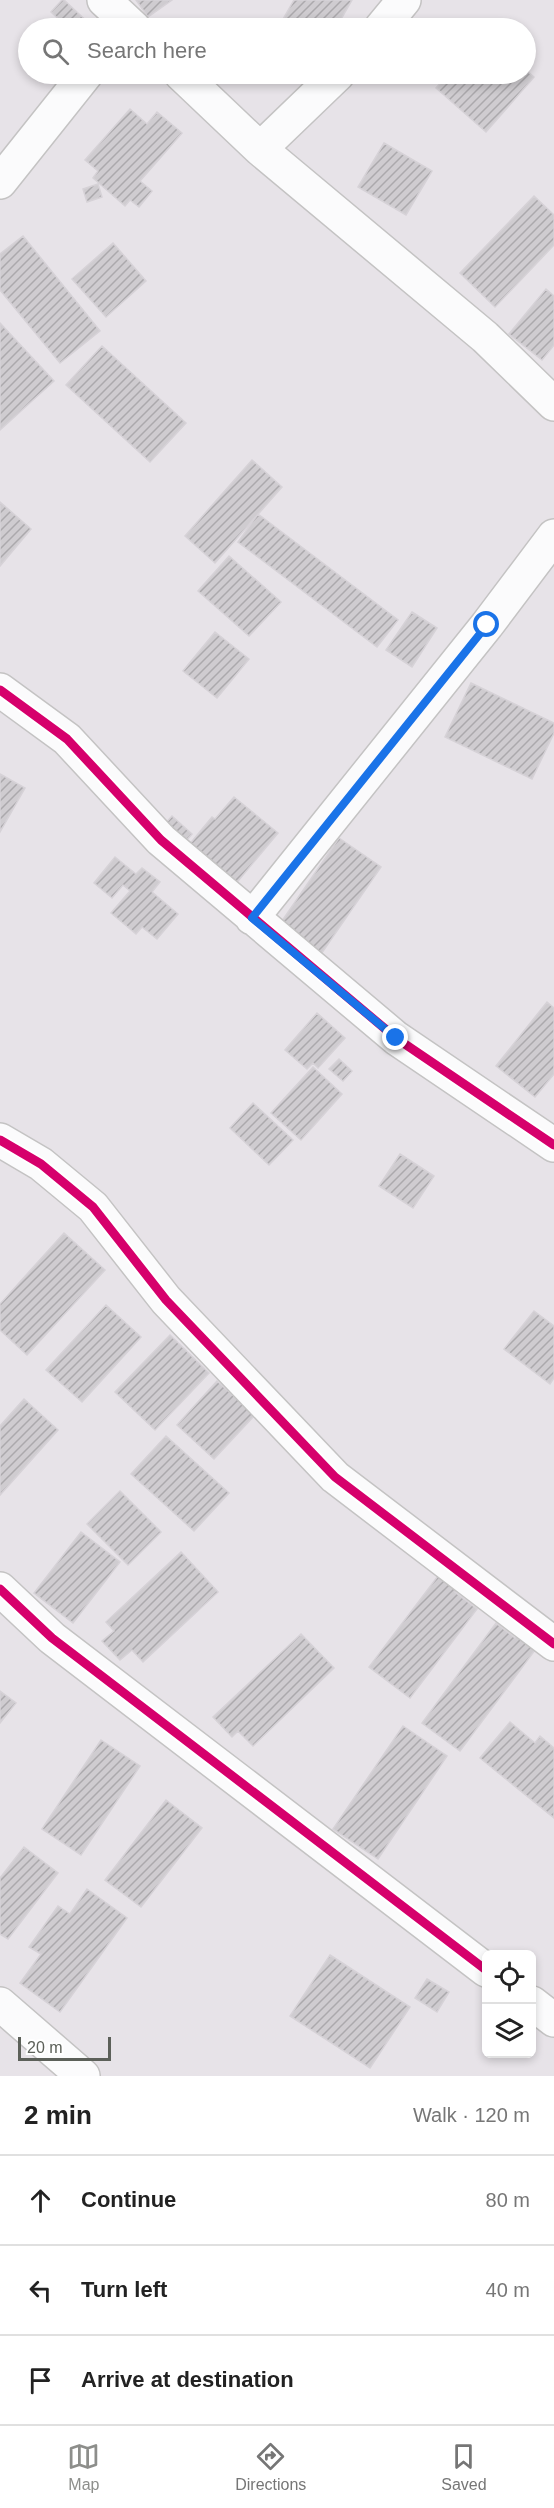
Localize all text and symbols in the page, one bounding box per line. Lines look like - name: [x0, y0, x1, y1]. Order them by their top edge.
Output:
- search box: [18, 18, 536, 84]
- icon: search: [39, 35, 72, 68]
- text: Search here: [87, 38, 207, 63]
- route start: [473, 611, 499, 637]
- route end: [382, 1024, 408, 1050]
- map controls: [482, 1950, 536, 2058]
- button: locate: [482, 1950, 536, 2004]
- button: layers: [482, 2004, 536, 2058]
- scale bar: [18, 2034, 111, 2062]
- text: 20 m: [27, 2039, 63, 2056]
- text: 2 min: [24, 2100, 92, 2130]
- text: Walk · 120 m: [413, 2104, 530, 2126]
- icon: ahead: [24, 2184, 57, 2217]
- text: Continue: [81, 2187, 176, 2212]
- text: 80 m: [486, 2189, 530, 2211]
- icon: left: [24, 2274, 57, 2307]
- text: Turn left: [81, 2277, 167, 2302]
- text: 40 m: [486, 2279, 530, 2301]
- icon: arrive: [24, 2364, 57, 2397]
- text: Arrive at destination: [81, 2367, 294, 2392]
- tab: Map: [67, 2440, 100, 2494]
- tab: Directions: [235, 2440, 306, 2494]
- tab: Saved: [441, 2440, 487, 2494]

